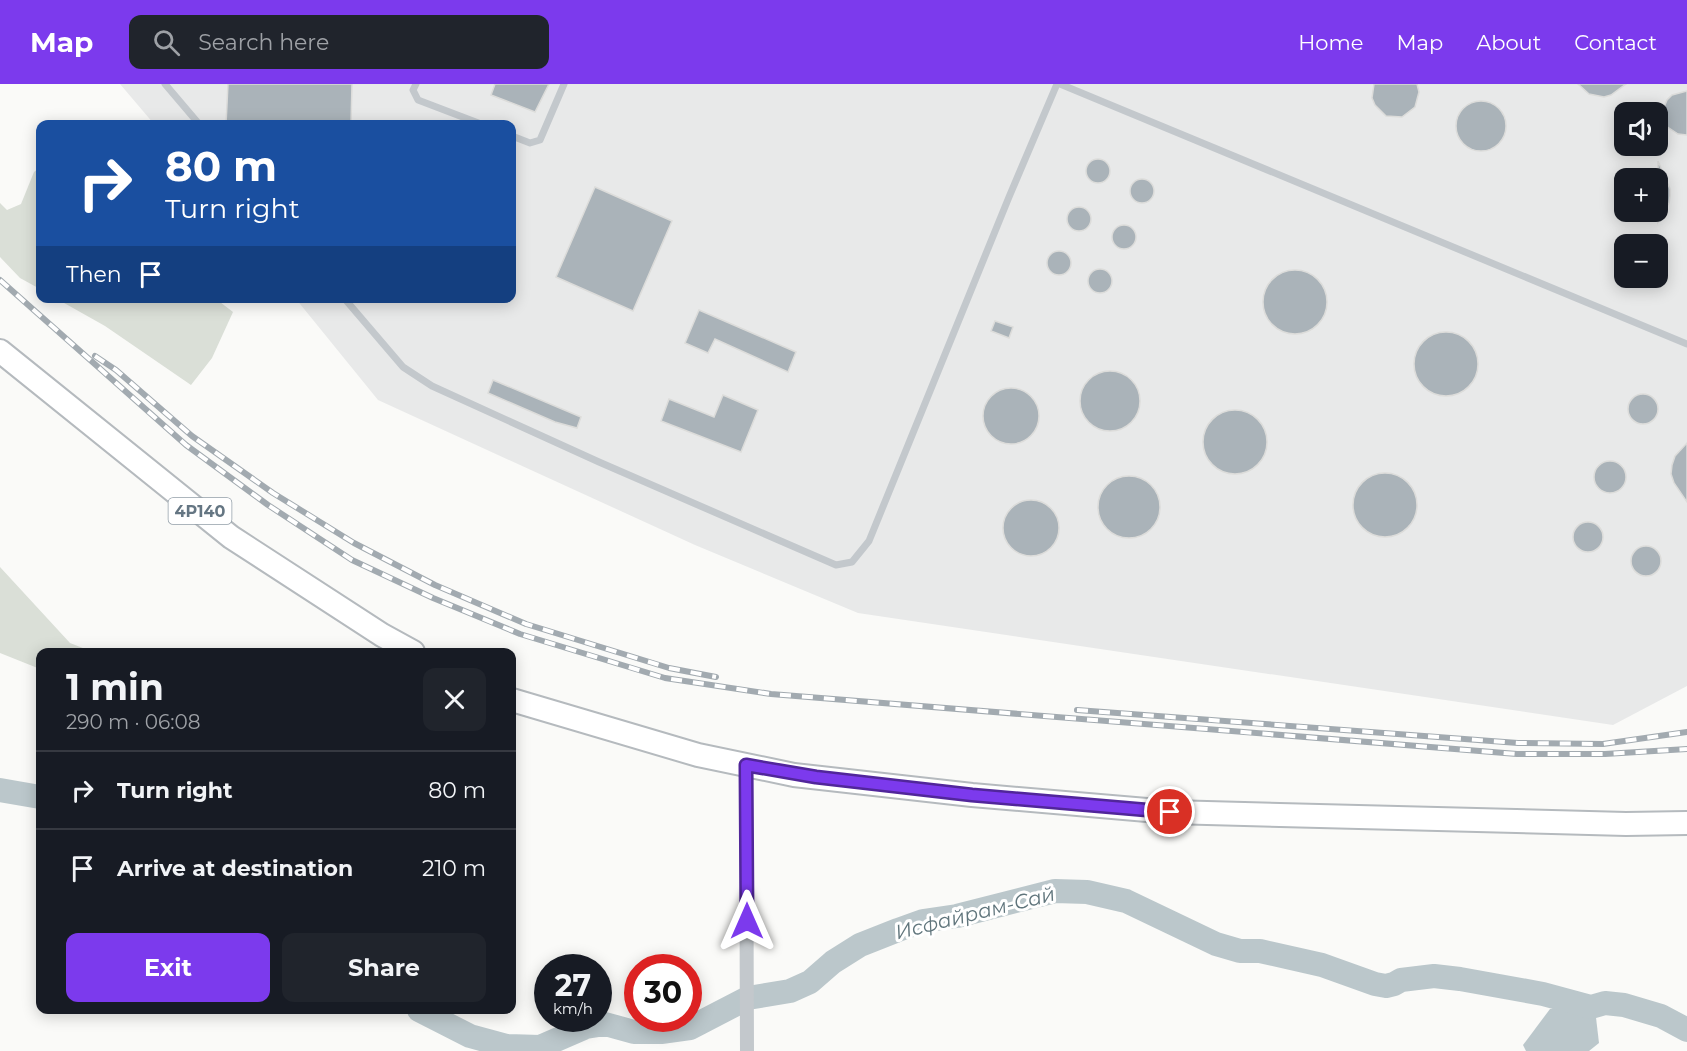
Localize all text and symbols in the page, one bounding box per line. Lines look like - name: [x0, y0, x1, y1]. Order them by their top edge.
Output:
- search box: [129, 15, 549, 69]
- text: Map: [30, 25, 93, 59]
- icon: search: [150, 26, 183, 59]
- text: Search here: [198, 29, 329, 56]
- text: Home: [1298, 30, 1363, 55]
- text: Map: [1396, 30, 1443, 55]
- text: About: [1476, 30, 1541, 55]
- text: Contact: [1574, 30, 1657, 55]
- map controls: [1614, 102, 1668, 288]
- button: sound: [1614, 102, 1668, 156]
- text: 80 m: [165, 140, 277, 192]
- icon: right: [66, 144, 144, 222]
- button: +: [1614, 168, 1668, 222]
- text: Turn right: [165, 192, 300, 225]
- button: −: [1614, 234, 1668, 288]
- icon: arrive: [134, 258, 167, 291]
- text: Then: [66, 261, 122, 288]
- road number: 4P140: [168, 498, 232, 524]
- text: 1 min: [66, 665, 164, 709]
- button: close: [423, 668, 486, 731]
- text: 290 m · 06:08: [66, 710, 200, 734]
- icon: right: [66, 774, 99, 807]
- text: Turn right: [117, 777, 232, 804]
- text: 80 m: [428, 777, 486, 804]
- pin: [1144, 786, 1195, 837]
- icon: arrive: [1153, 795, 1186, 828]
- icon: arrive: [66, 852, 99, 885]
- text: Arrive at destination: [117, 855, 353, 882]
- text: 210 m: [422, 855, 486, 882]
- water label: Исфайрам-Сай: [893, 882, 1057, 944]
- position arrow: [715, 889, 779, 953]
- button: Exit: [66, 933, 270, 1002]
- button: Share: [282, 933, 486, 1002]
- speed limit sign: 30: [624, 954, 702, 1032]
- text: 27: [555, 967, 591, 1004]
- text: km/h: [553, 999, 593, 1018]

